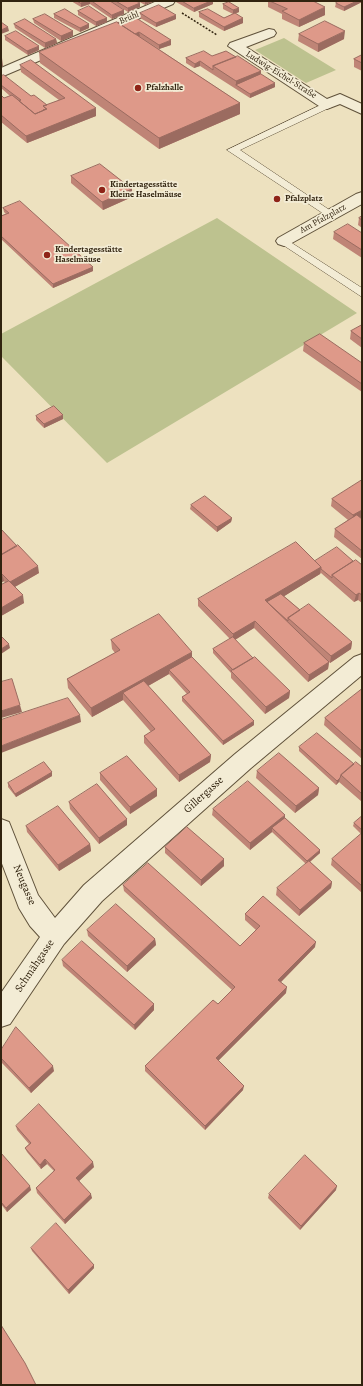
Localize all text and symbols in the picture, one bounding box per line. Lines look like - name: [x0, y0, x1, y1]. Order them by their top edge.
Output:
- street label: Brühl: [117, 9, 141, 27]
- street label: Ludwig-Eichel-Straße: [244, 49, 318, 101]
- marker: Pfalzhalle: [133, 83, 143, 93]
- place label: Pfalzhalle: [146, 83, 183, 93]
- place label: Kindertagesstätte Kleine Haselmäuse: [110, 180, 182, 201]
- marker: Kindertagesstätte Kleine Haselmäuse: [97, 185, 107, 195]
- marker: Pfalzplatz: [272, 194, 282, 204]
- place label: Pfalzplatz: [285, 194, 323, 204]
- street label: Am Pfalzplatz: [298, 202, 348, 236]
- place label: Kindertagesstätte Haselmäuse: [55, 245, 122, 266]
- marker: Kindertagesstätte Haselmäuse: [42, 250, 52, 260]
- street label: Gillergasse: [181, 774, 227, 816]
- street label: Neugasse: [10, 863, 38, 907]
- street label: Schmähgasse: [13, 937, 57, 995]

